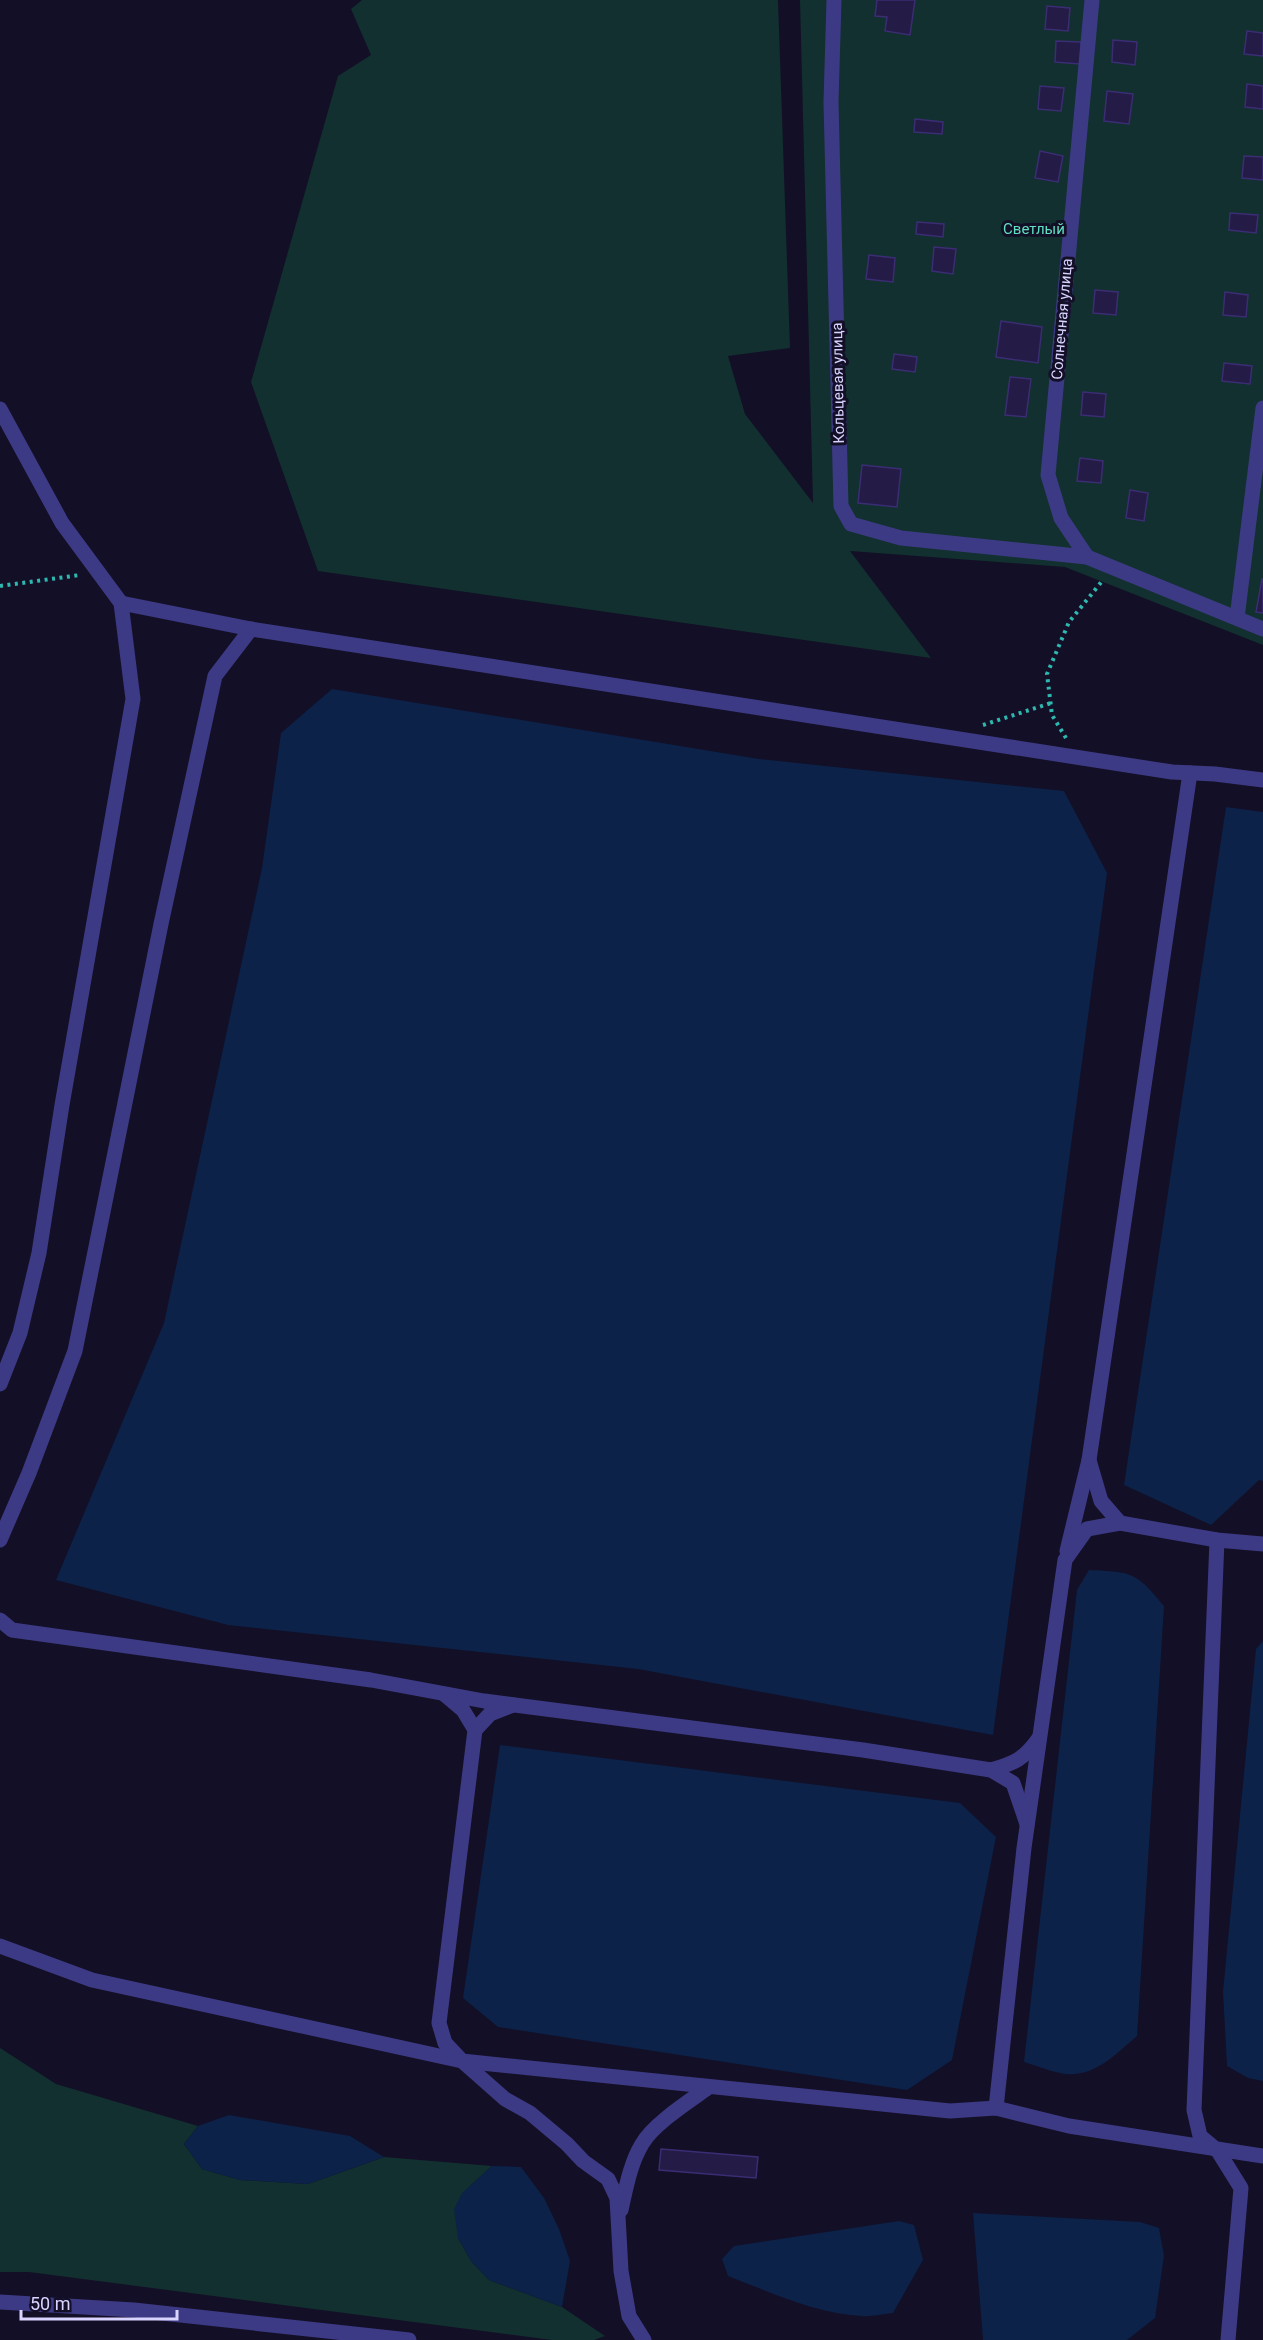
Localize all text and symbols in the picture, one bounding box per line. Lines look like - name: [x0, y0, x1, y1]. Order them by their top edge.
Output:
- park label: Светлый: [1003, 220, 1065, 238]
- street label: Солнечная улица: [1048, 258, 1076, 380]
- street label: Кольцевая улица: [828, 322, 848, 444]
- scale bar: [21, 2283, 177, 2321]
- text: 50 m: [30, 2293, 70, 2314]

